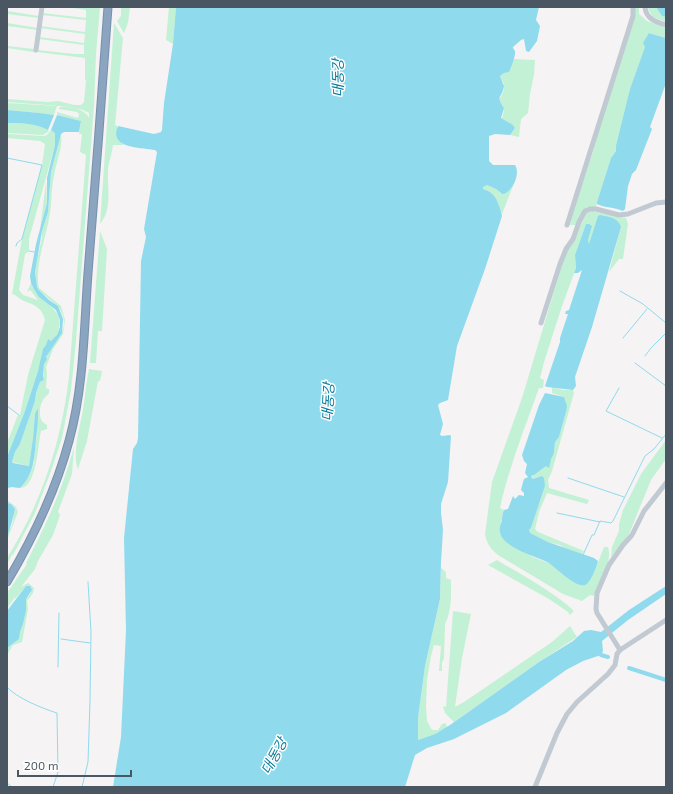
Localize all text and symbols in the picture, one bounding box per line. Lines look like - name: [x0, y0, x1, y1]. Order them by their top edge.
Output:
- water label: 대동강: [329, 56, 346, 97]
- water label: 대동강: [318, 380, 337, 422]
- water label: 대동강: [257, 733, 291, 777]
- scale bar: [18, 752, 131, 778]
- text: 200 m: [24, 758, 58, 772]

